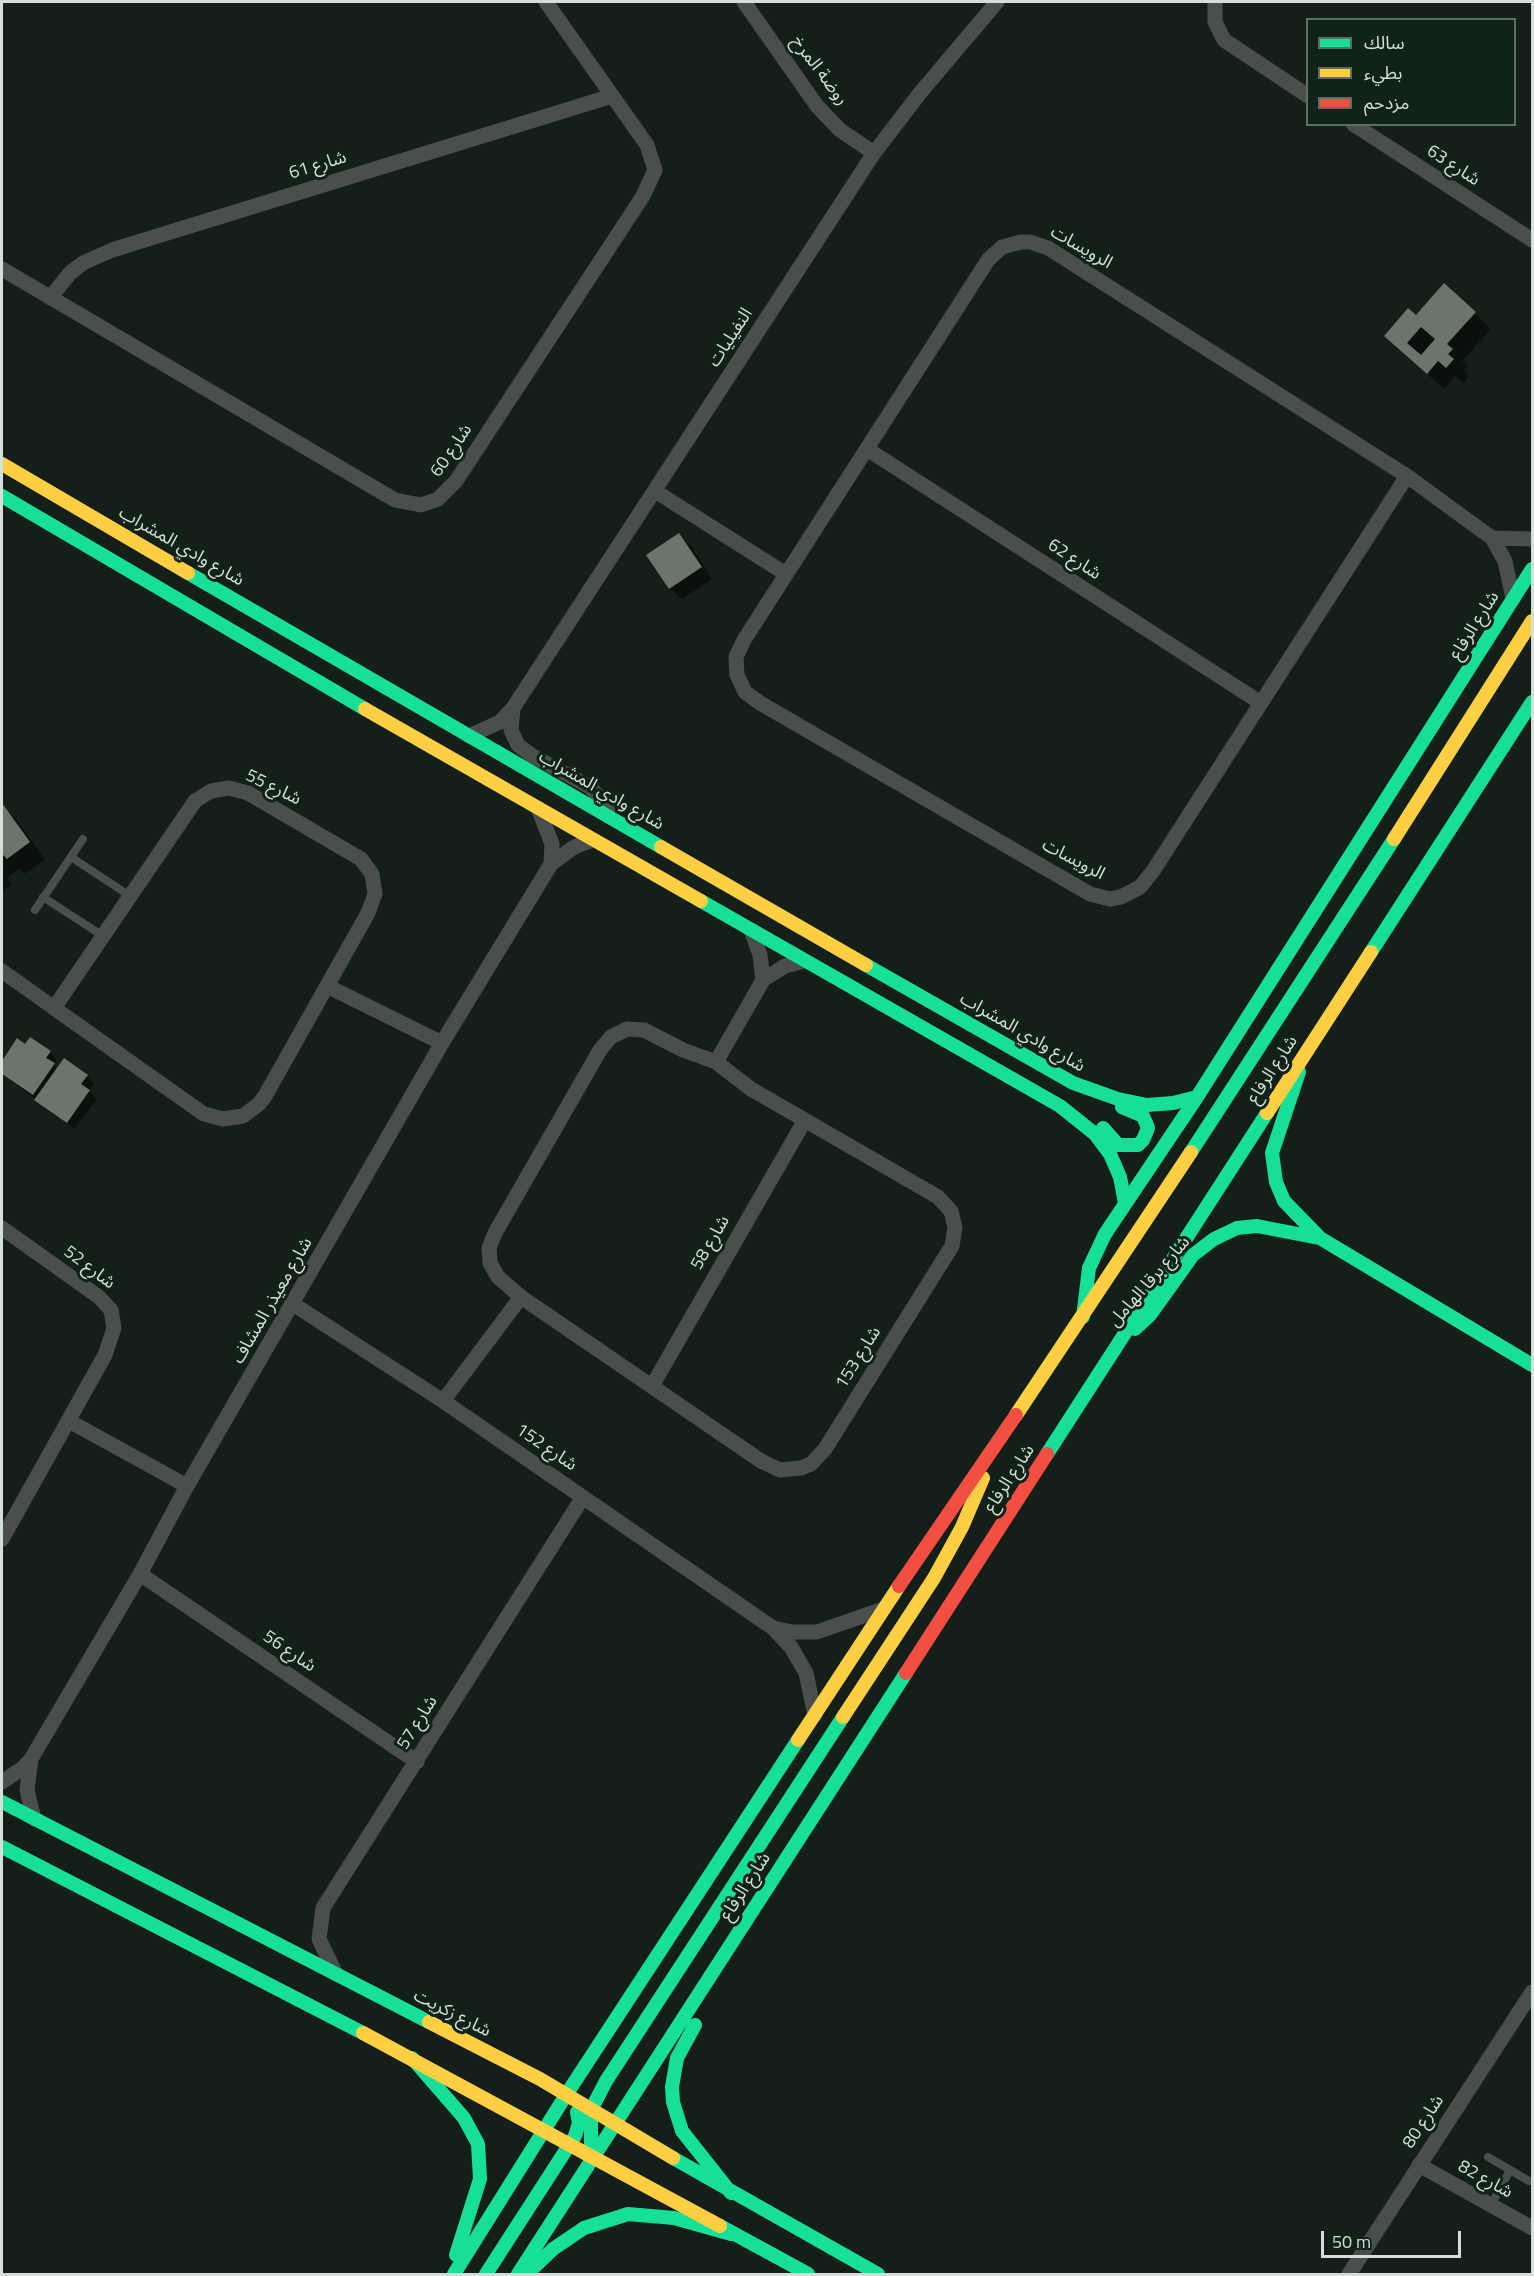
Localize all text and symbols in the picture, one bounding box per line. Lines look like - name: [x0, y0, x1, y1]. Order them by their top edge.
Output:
- legend: [1306, 18, 1516, 126]
- text: سالك: [1364, 29, 1405, 56]
- street label: روضة المرخ: [786, 32, 852, 110]
- text: بطيء: [1364, 59, 1402, 86]
- text: مزدحم: [1364, 89, 1409, 116]
- street label: شارع 63: [1422, 141, 1484, 191]
- street label: شارع 61: [287, 147, 349, 185]
- street label: الرويسات: [1046, 222, 1116, 274]
- street label: النفيليات: [704, 304, 758, 372]
- street label: شارع 60: [426, 420, 478, 482]
- street label: شارع وادي المشراب: [115, 502, 247, 592]
- street label: شارع 62: [1043, 535, 1105, 585]
- street label: شارع الرفاع: [1445, 588, 1505, 664]
- street label: شارع وادي المشراب: [535, 746, 667, 836]
- street label: شارع 55: [242, 765, 304, 811]
- street label: الرويسات: [1038, 835, 1108, 885]
- street label: شارع وادي المشراب: [956, 988, 1088, 1078]
- street label: شارع الرفاع: [1243, 1032, 1303, 1108]
- street label: شارع 58: [687, 1212, 735, 1274]
- street label: شارع برقا الهامل: [1105, 1232, 1195, 1332]
- street label: شارع معيذر المشاف: [228, 1234, 318, 1368]
- street label: شارع 52: [59, 1242, 119, 1294]
- street label: شارع 153: [831, 1323, 887, 1393]
- street label: شارع 152: [511, 1420, 581, 1476]
- street label: شارع الرفاع: [980, 1441, 1040, 1517]
- street label: شارع 56: [258, 1626, 320, 1678]
- street label: شارع 57: [393, 1692, 443, 1754]
- street label: شارع الرفاع: [716, 1849, 776, 1925]
- street label: شارع زكريت: [410, 1985, 494, 2043]
- street label: شارع 80: [1399, 2091, 1449, 2153]
- street label: شارع 82: [1454, 2156, 1516, 2204]
- scale bar: [1324, 2219, 1464, 2257]
- text: 50 m: [1332, 2228, 1371, 2255]

